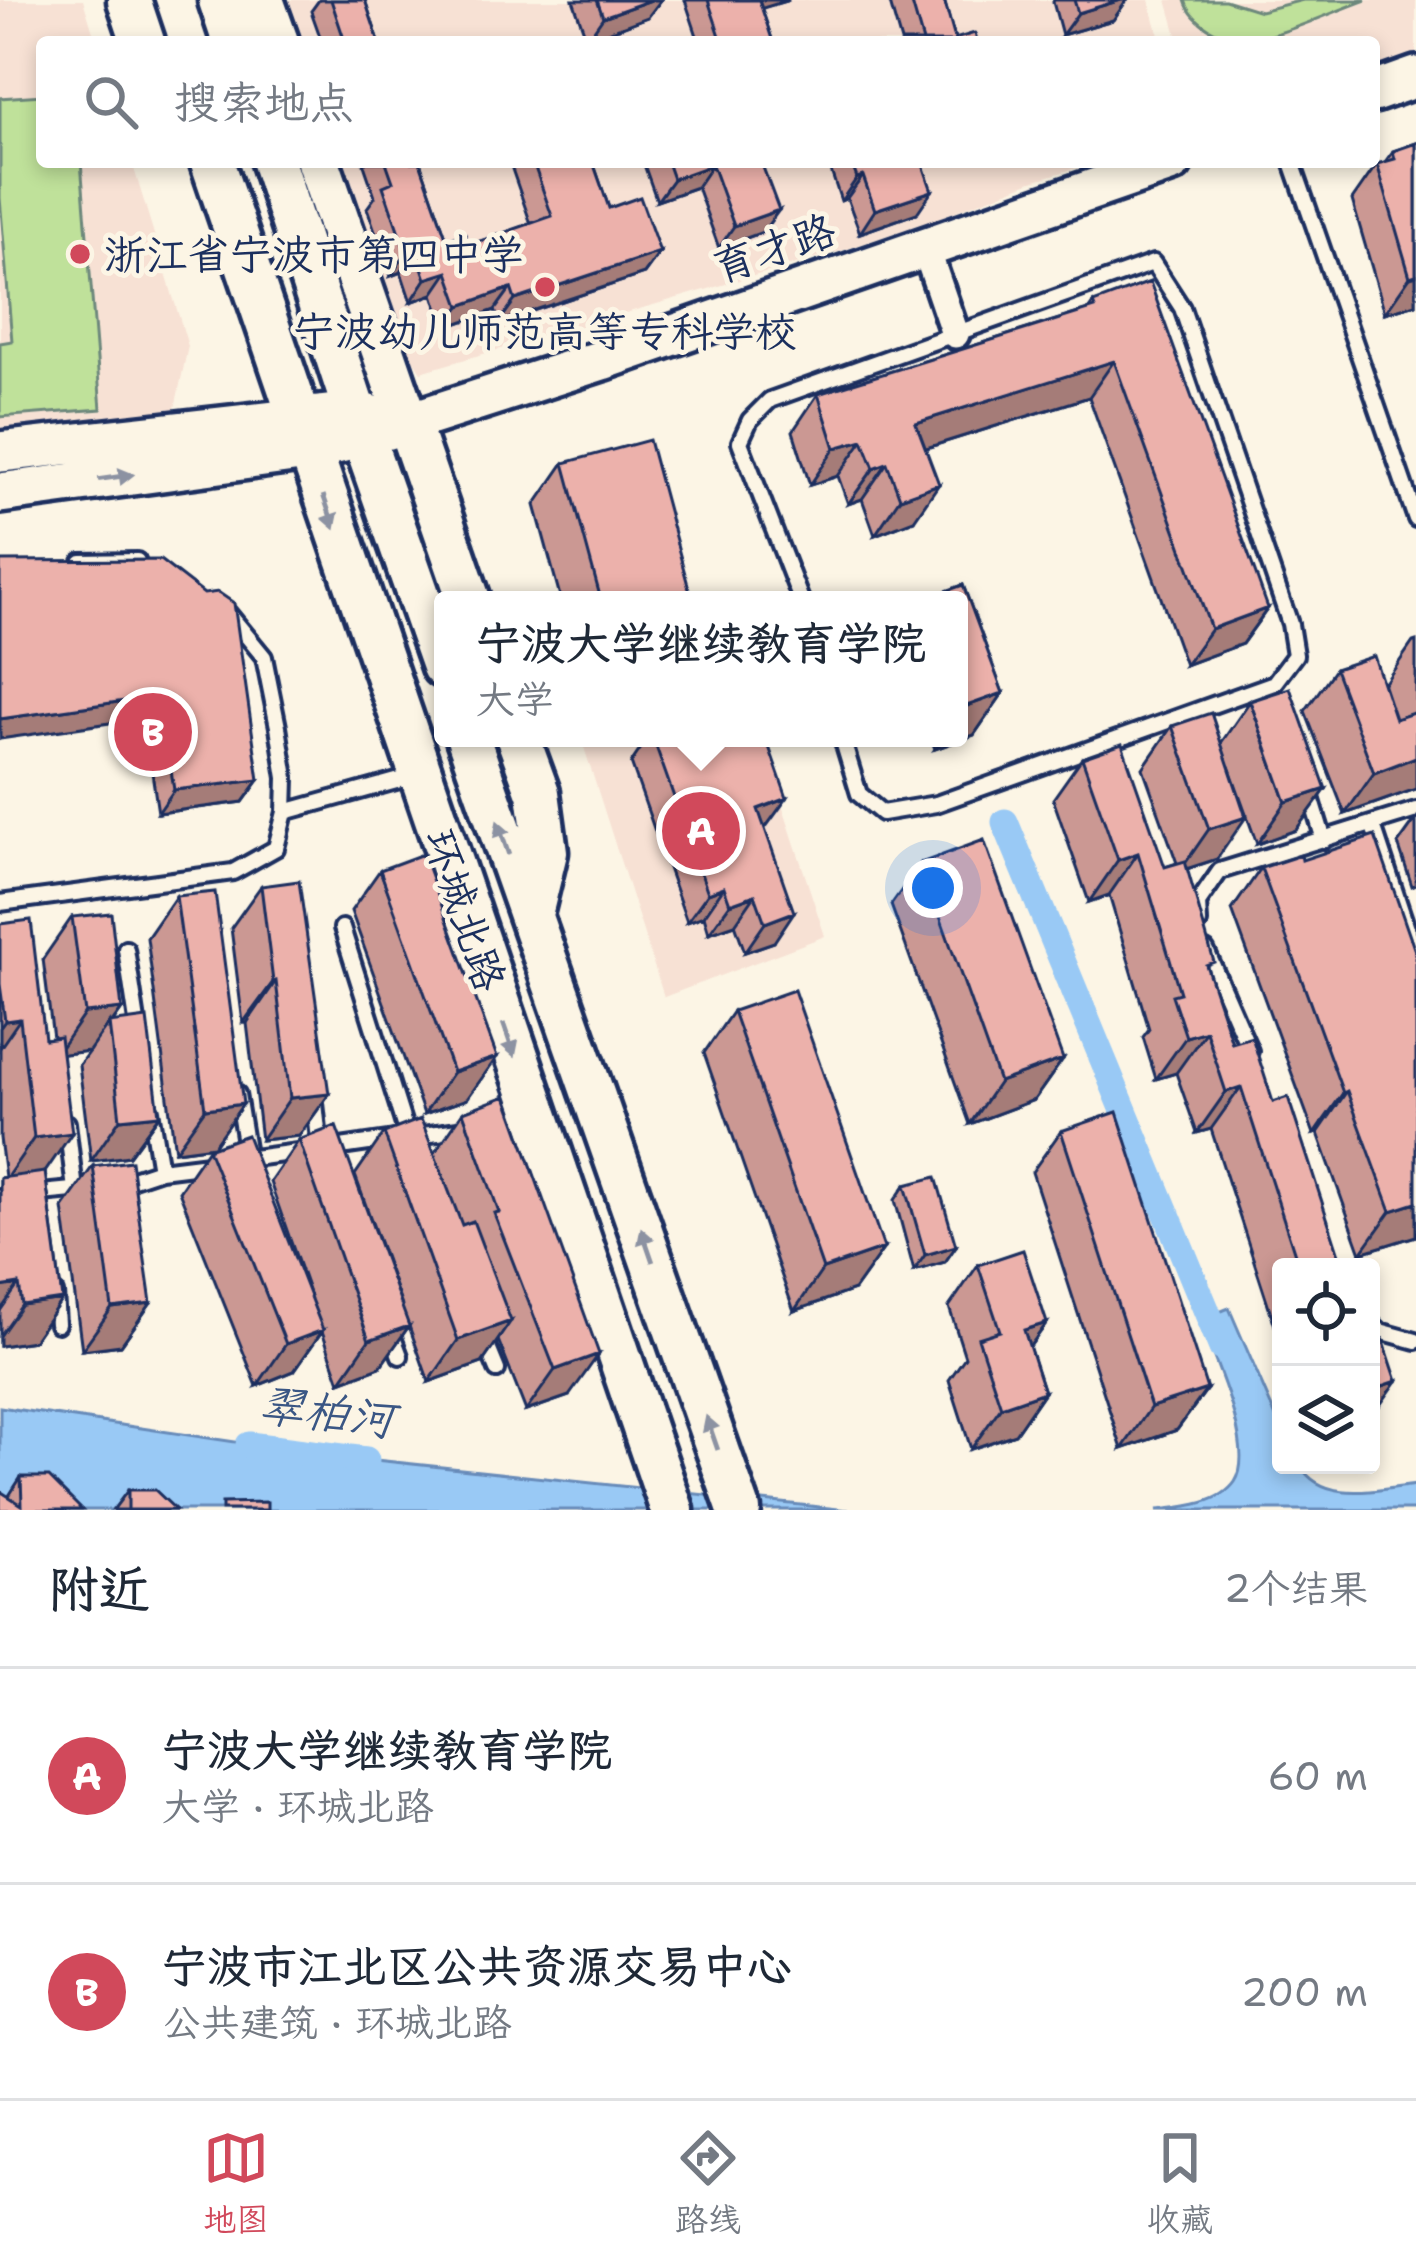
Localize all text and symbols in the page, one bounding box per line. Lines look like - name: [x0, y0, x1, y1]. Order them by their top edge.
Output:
- search box: [36, 36, 1380, 168]
- icon: search: [78, 69, 144, 135]
- text: 搜索地点: [174, 72, 354, 132]
- street label: 育才路: [705, 201, 843, 295]
- place label: 浙江省宁波市第四中学: [104, 226, 524, 282]
- marker: 浙江省宁波市第四中学: [67, 241, 93, 267]
- marker: 宁波幼儿师范高等专科学校: [532, 274, 558, 300]
- place label: 宁波幼儿师范高等专科学校: [293, 303, 797, 359]
- one-way arrow: [98, 467, 135, 486]
- one-way arrow: [321, 494, 339, 530]
- popup: [434, 591, 968, 747]
- text: 宁波大学继续教育学院: [476, 613, 926, 673]
- text: 大学: [476, 673, 554, 725]
- pin: B: [114, 687, 192, 777]
- pin: A: [662, 786, 740, 876]
- one-way arrow: [493, 819, 512, 855]
- street label: 环城北路: [411, 821, 519, 999]
- your location: [903, 858, 963, 918]
- one-way arrow: [501, 1022, 519, 1058]
- one-way arrow: [637, 1227, 655, 1263]
- map controls: [1272, 1258, 1380, 1474]
- button: locate: [1272, 1258, 1380, 1366]
- button: layers: [1272, 1366, 1380, 1474]
- water label: 翠柏河: [256, 1374, 405, 1451]
- one-way arrow: [702, 1415, 720, 1451]
- text: 附近: [48, 1555, 150, 1623]
- text: 2个结果: [1224, 1562, 1368, 1614]
- text: 宁波大学继续教育学院: [162, 1720, 612, 1780]
- text: A: [72, 1750, 102, 1802]
- text: 60 m: [1268, 1750, 1368, 1802]
- text: 大学 · 环城北路: [162, 1780, 434, 1832]
- text: 宁波市江北区公共资源交易中心: [162, 1936, 792, 1996]
- text: B: [75, 1966, 99, 2018]
- text: 200 m: [1241, 1966, 1368, 2018]
- text: 公共建筑 · 环城北路: [162, 1996, 512, 2048]
- tab: 地图: [203, 2125, 269, 2242]
- tab: 路线: [675, 2125, 741, 2242]
- tab: 收藏: [1147, 2125, 1213, 2242]

